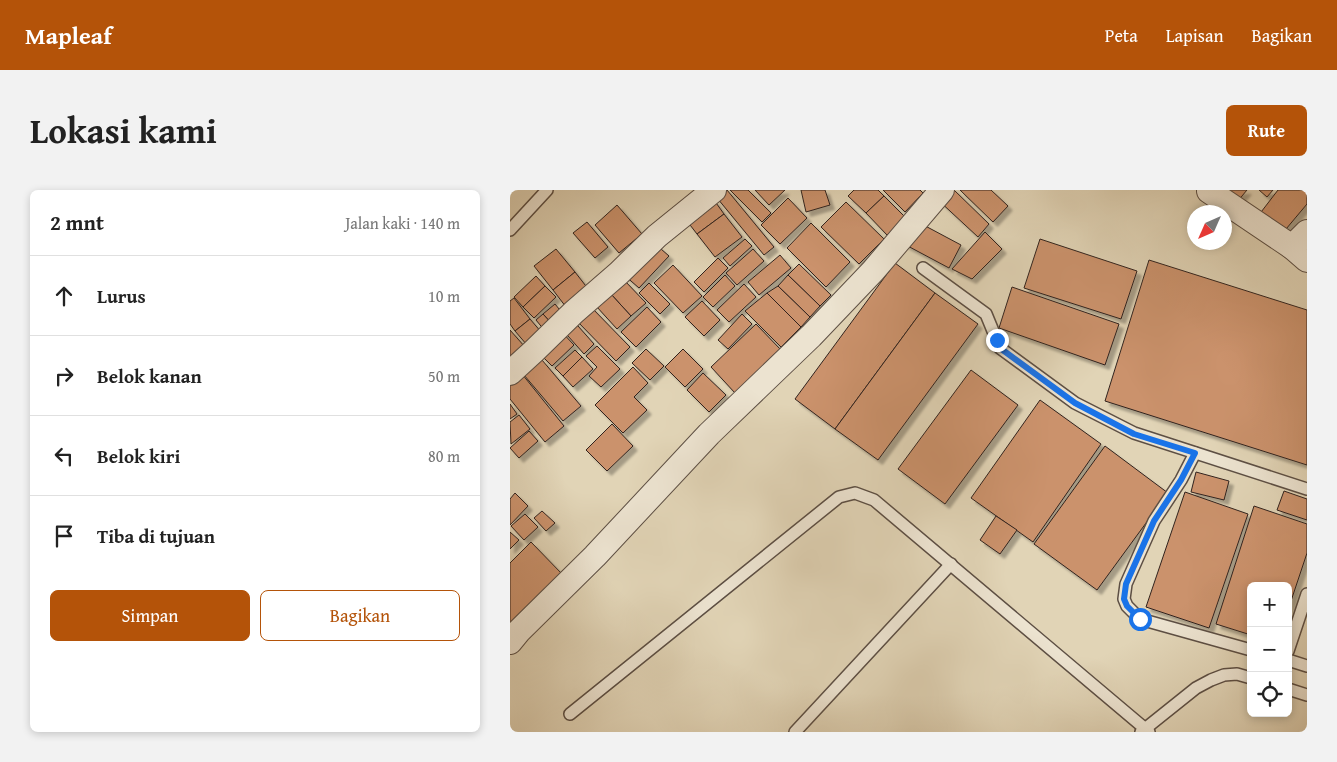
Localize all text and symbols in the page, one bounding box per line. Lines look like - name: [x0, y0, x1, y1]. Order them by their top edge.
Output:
- text: Mapleaf: [25, 18, 112, 53]
- text: Peta: [1105, 22, 1138, 49]
- text: Lapisan: [1166, 22, 1224, 49]
- text: Bagikan: [1252, 22, 1312, 49]
- text: Lokasi kami: [30, 105, 217, 156]
- button: Rute: [1226, 105, 1307, 156]
- north arrow: [1187, 205, 1232, 250]
- text: 2 mnt: [50, 207, 104, 238]
- text: Jalan kaki · 140 m: [345, 211, 460, 235]
- icon: ahead: [50, 282, 78, 310]
- text: Lurus: [97, 282, 146, 310]
- text: 10 m: [428, 284, 460, 308]
- route end: [986, 329, 1009, 352]
- icon: right: [50, 362, 78, 390]
- text: Belok kanan: [97, 362, 202, 390]
- text: 50 m: [428, 364, 460, 388]
- icon: left: [50, 442, 78, 470]
- text: Belok kiri: [97, 442, 180, 470]
- text: 80 m: [428, 444, 460, 468]
- icon: arrive: [50, 522, 78, 550]
- text: Tiba di tujuan: [97, 522, 215, 550]
- map controls: [1247, 582, 1292, 717]
- button: +: [1247, 582, 1292, 627]
- button: Simpan: [50, 590, 250, 641]
- button: Bagikan: [260, 590, 460, 641]
- route start: [1129, 608, 1152, 631]
- button: −: [1247, 627, 1292, 672]
- button: locate: [1247, 672, 1292, 717]

